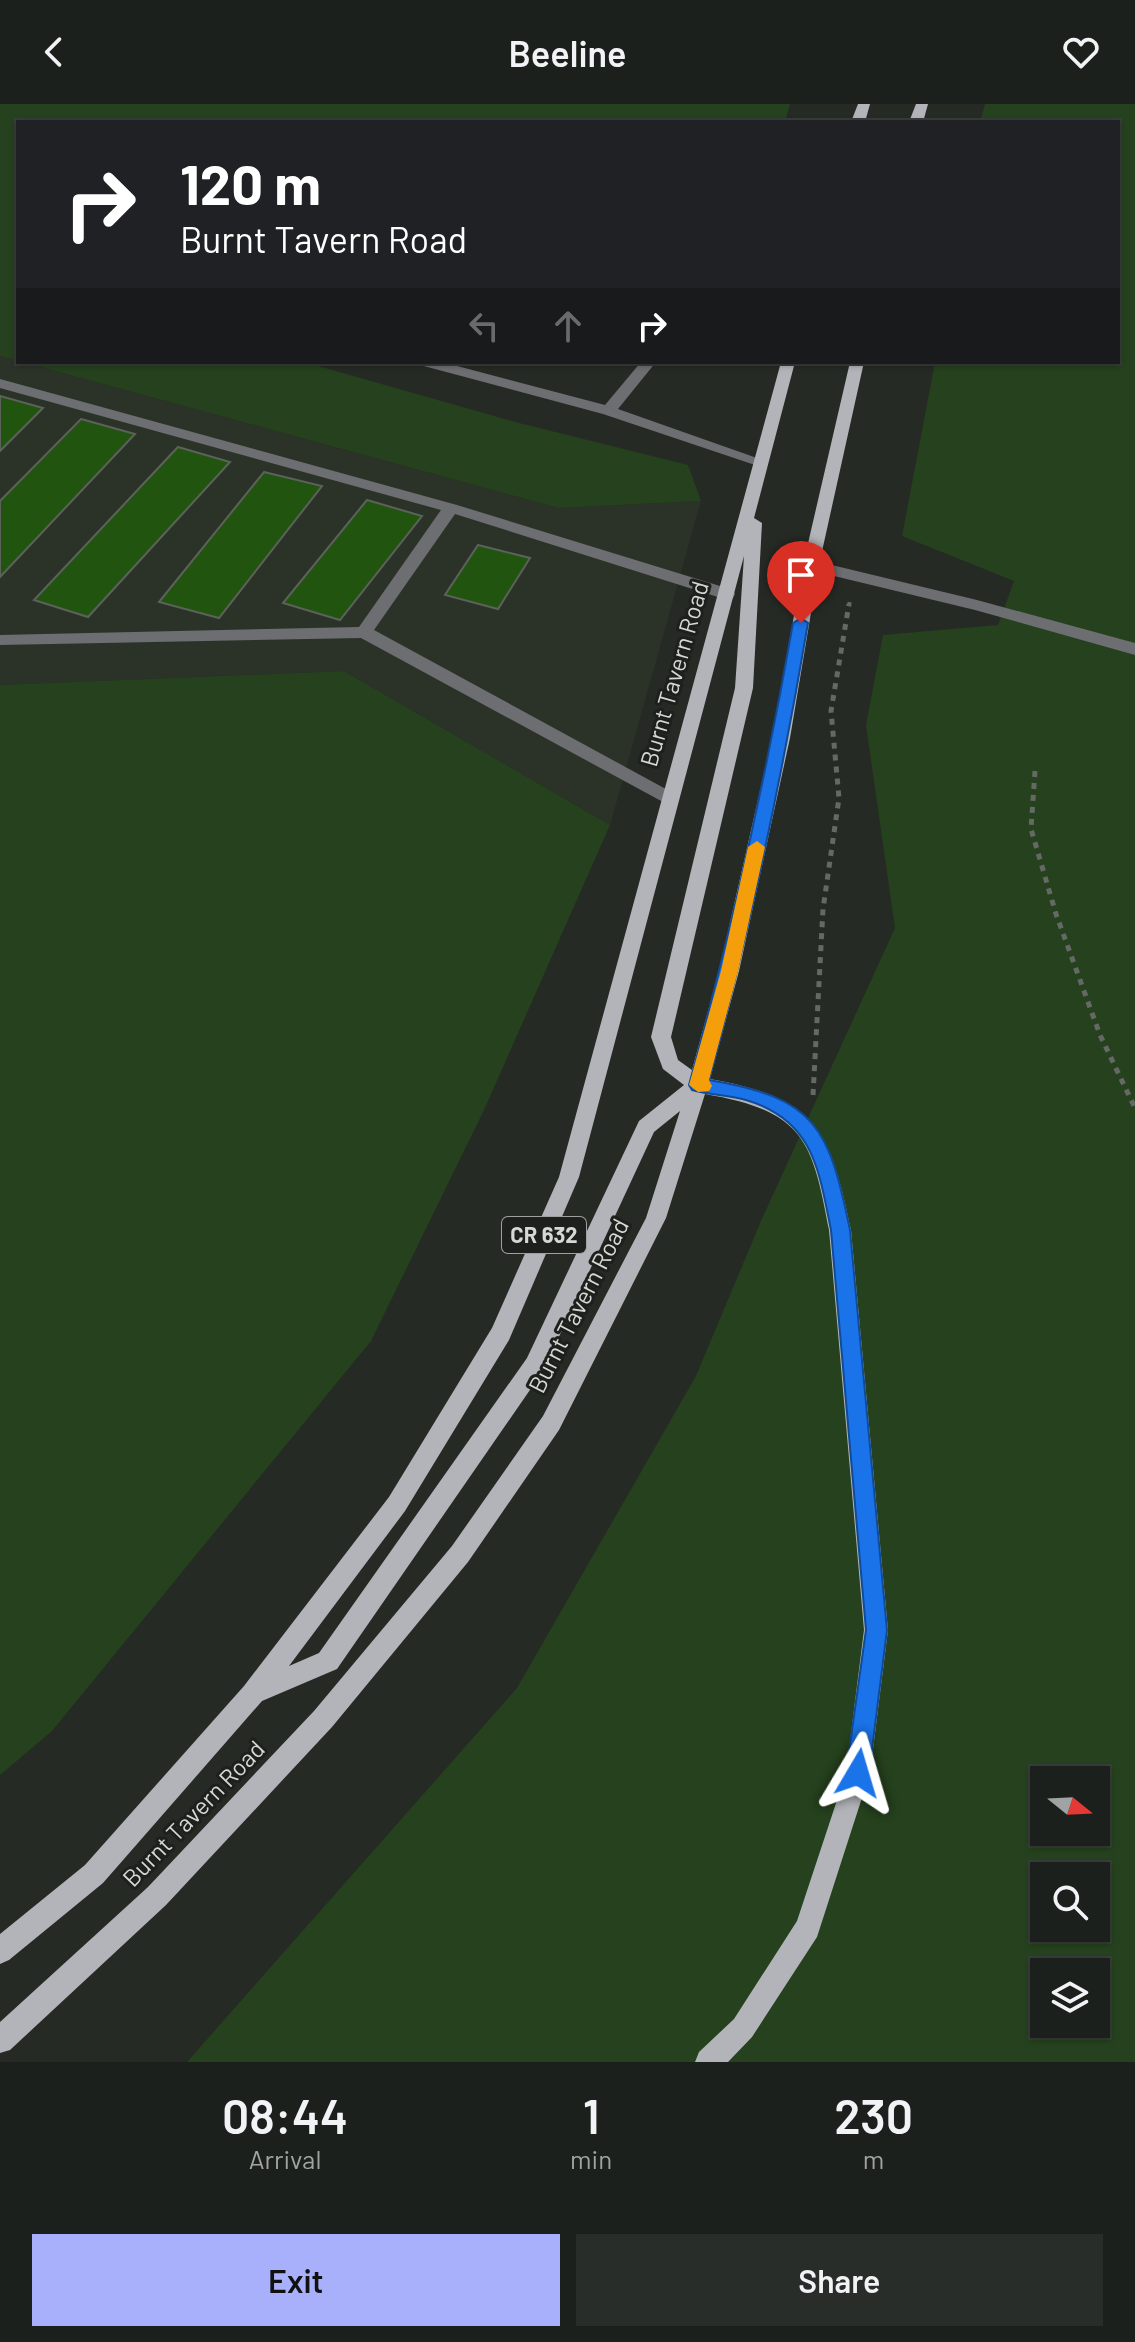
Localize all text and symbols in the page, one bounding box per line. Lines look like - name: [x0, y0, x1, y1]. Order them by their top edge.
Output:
- icon: back: [32, 30, 76, 74]
- icon: heart: [1059, 30, 1103, 74]
- text: Beeline: [508, 31, 627, 74]
- text: 120 m: [180, 149, 321, 216]
- icon: right: [48, 152, 152, 256]
- text: Burnt Tavern Road: [180, 217, 467, 260]
- icon: left: [462, 304, 506, 348]
- icon: ahead: [546, 304, 590, 348]
- icon: right: [630, 304, 674, 348]
- pin: [767, 541, 835, 623]
- icon: arrive: [779, 553, 823, 597]
- street label: Burnt Tavern Road: [633, 578, 714, 770]
- street label: Burnt Tavern Road: [521, 1213, 634, 1397]
- road number: CR 632: [502, 1217, 586, 1253]
- position arrow: [816, 1731, 900, 1815]
- street label: Burnt Tavern Road: [116, 1734, 270, 1892]
- north arrow: [1030, 1766, 1110, 1846]
- map controls: [1030, 1766, 1110, 2038]
- button: search: [1030, 1862, 1110, 1942]
- button: layers: [1030, 1958, 1110, 2038]
- text: 08:44: [222, 2086, 348, 2144]
- text: 1: [583, 2086, 600, 2144]
- text: 230: [834, 2086, 913, 2144]
- text: Arrival: [249, 2143, 321, 2174]
- text: min: [570, 2143, 612, 2174]
- text: m: [863, 2143, 884, 2174]
- button: Exit: [32, 2234, 560, 2326]
- button: Share: [576, 2234, 1103, 2326]

